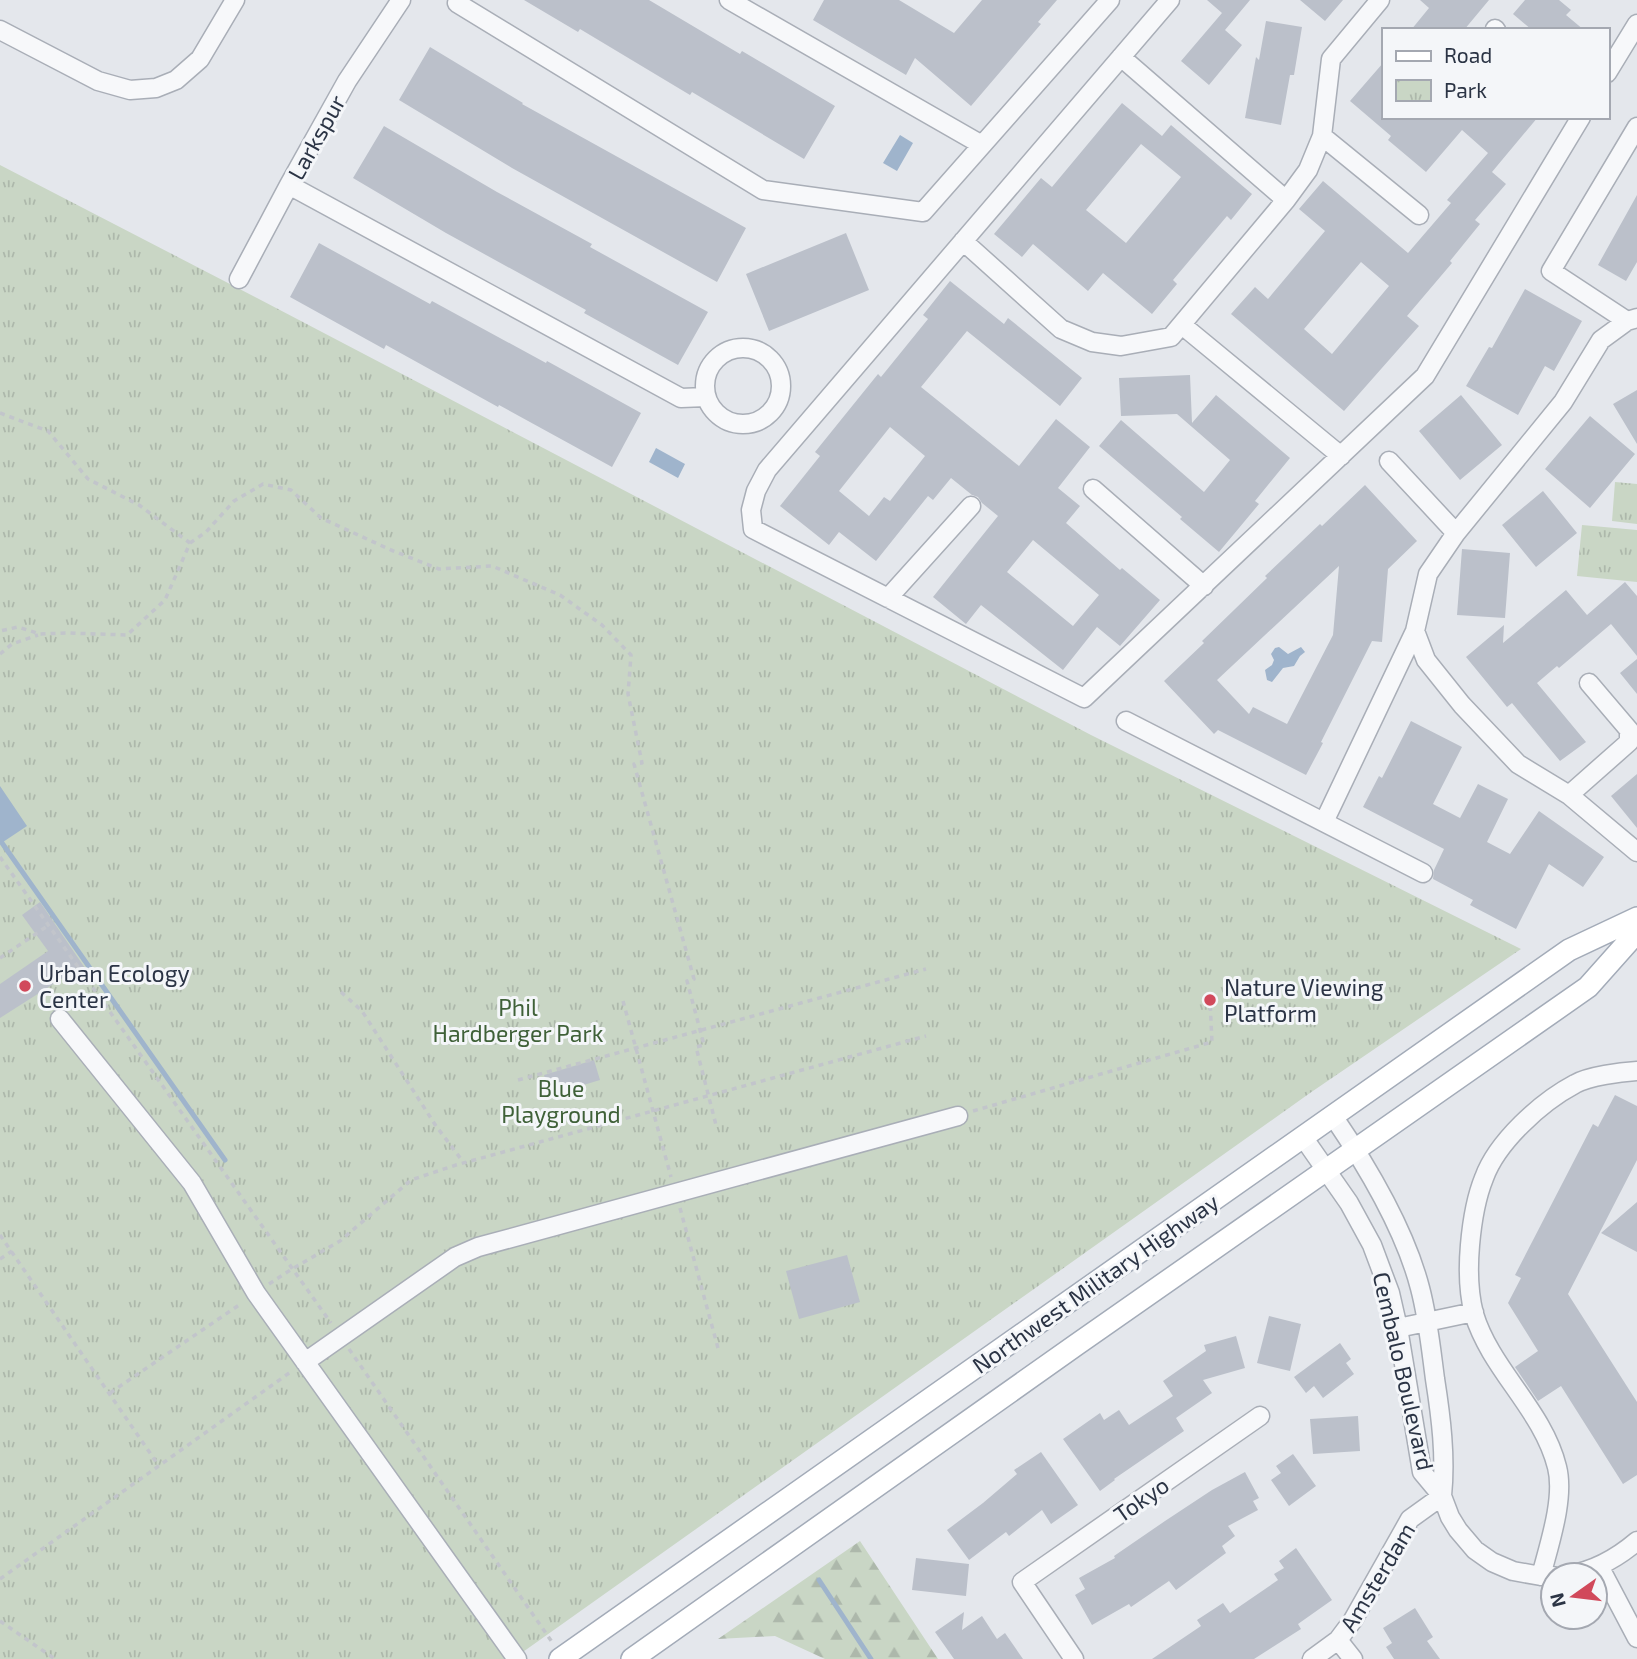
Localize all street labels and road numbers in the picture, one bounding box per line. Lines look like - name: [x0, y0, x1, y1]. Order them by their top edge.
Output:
- street label: Larkspur: [281, 90, 351, 184]
- street label: Northwest Military Highway: [966, 1187, 1224, 1379]
- street label: Cembalo Boulevard: [1368, 1269, 1440, 1473]
- street label: Tokyo: [1108, 1470, 1174, 1528]
- street label: Amsterdam: [1334, 1517, 1420, 1637]

